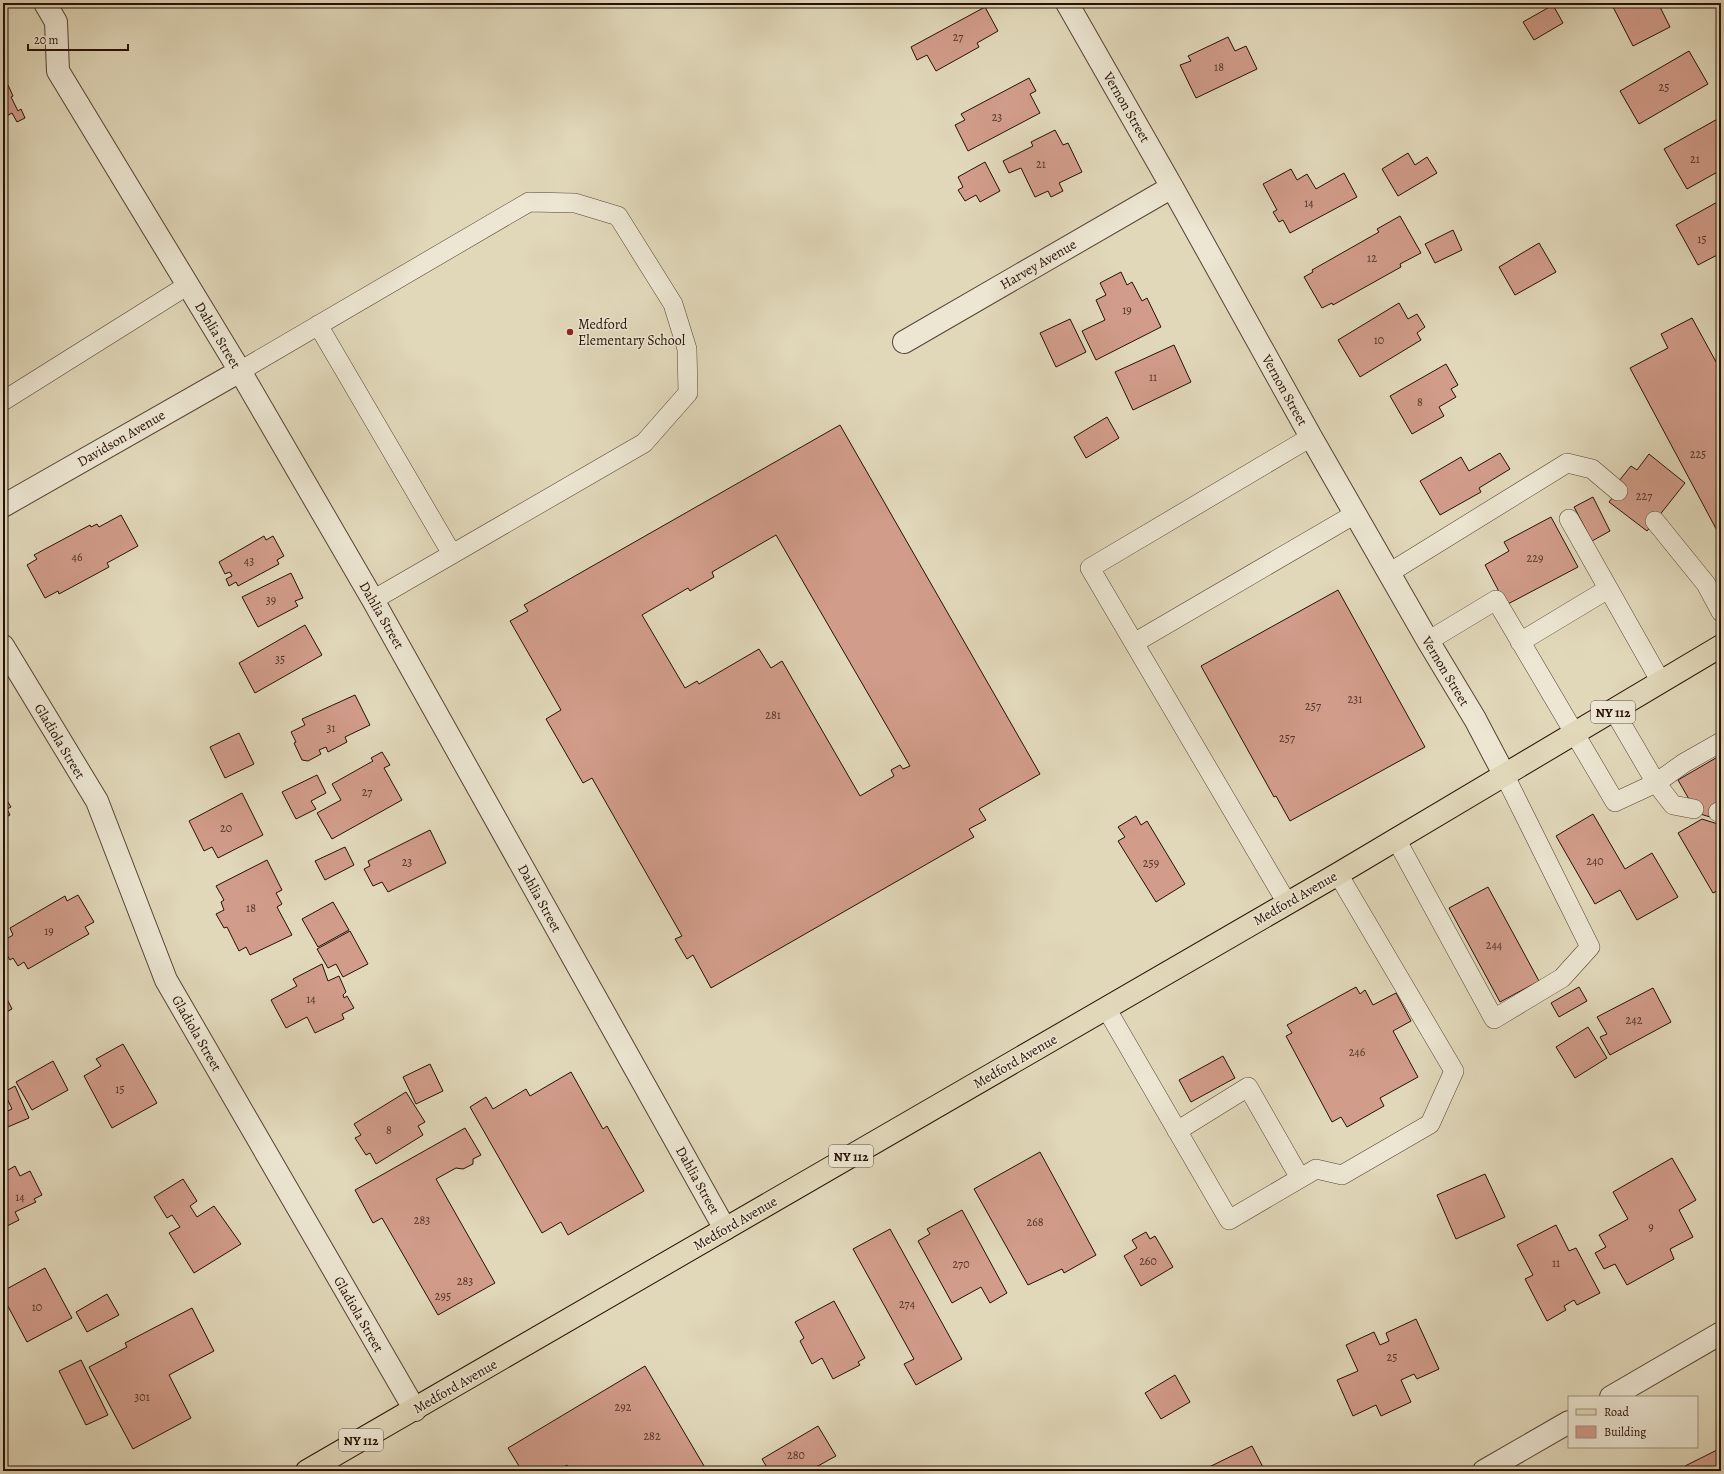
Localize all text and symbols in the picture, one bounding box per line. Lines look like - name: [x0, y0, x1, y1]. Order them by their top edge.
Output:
- scale bar: [28, 26, 128, 52]
- house number: 27: [953, 29, 964, 45]
- text: 20 m: [34, 32, 58, 48]
- house number: 18: [1214, 59, 1224, 75]
- street label: Vernon Street: [1098, 68, 1155, 146]
- house number: 25: [1659, 79, 1669, 95]
- house number: 23: [992, 109, 1002, 125]
- house number: 21: [1690, 151, 1700, 167]
- house number: 21: [1036, 156, 1046, 172]
- house number: 14: [1304, 195, 1314, 211]
- house number: 15: [1697, 231, 1707, 247]
- street label: Harvey Avenue: [997, 235, 1080, 294]
- house number: 12: [1367, 250, 1377, 266]
- street label: Dahlia Street: [190, 298, 245, 373]
- house number: 19: [1122, 302, 1132, 318]
- place label: Medford Elementary School: [578, 315, 686, 350]
- marker: Medford Elementary School: [565, 327, 575, 337]
- house number: 10: [1374, 332, 1384, 348]
- street label: Vernon Street: [1257, 350, 1312, 430]
- house number: 11: [1149, 369, 1157, 385]
- house number: 8: [1417, 394, 1423, 410]
- street label: Davidson Avenue: [74, 406, 169, 471]
- house number: 225: [1690, 446, 1706, 462]
- house number: 227: [1636, 488, 1653, 504]
- house number: 46: [72, 549, 83, 565]
- house number: 229: [1527, 550, 1543, 566]
- house number: 43: [244, 553, 254, 569]
- street label: Dahlia Street: [355, 578, 409, 653]
- house number: 39: [266, 592, 276, 608]
- street label: Vernon Street: [1417, 632, 1474, 710]
- house number: 35: [275, 651, 285, 667]
- house number: 231: [1348, 691, 1362, 707]
- house number: 257: [1305, 698, 1322, 714]
- street label: Gladiola Street: [30, 700, 90, 783]
- road number: NY 112: [1591, 701, 1635, 723]
- house number: 281: [765, 707, 781, 723]
- house number: 31: [326, 720, 336, 736]
- house number: 257: [1279, 730, 1296, 746]
- house number: 27: [362, 784, 373, 800]
- house number: 20: [220, 820, 232, 836]
- house number: 240: [1586, 853, 1604, 869]
- house number: 23: [402, 854, 412, 870]
- house number: 259: [1143, 855, 1159, 871]
- street label: Dahlia Street: [513, 861, 566, 936]
- street label: Medford Avenue: [1250, 867, 1341, 930]
- house number: 18: [246, 900, 256, 916]
- house number: 19: [44, 923, 54, 939]
- house number: 244: [1486, 937, 1503, 953]
- house number: 14: [306, 991, 316, 1007]
- street label: Gladiola Street: [167, 992, 226, 1075]
- house number: 242: [1626, 1012, 1643, 1028]
- street label: Medford Avenue: [970, 1030, 1061, 1093]
- house number: 246: [1349, 1044, 1366, 1060]
- house number: 15: [115, 1081, 125, 1097]
- house number: 8: [386, 1122, 392, 1138]
- street label: Dahlia Street: [671, 1143, 724, 1218]
- road number: NY 112: [829, 1145, 873, 1167]
- house number: 14: [15, 1189, 25, 1205]
- street label: Medford Avenue: [690, 1192, 781, 1255]
- house number: 283: [414, 1212, 430, 1228]
- house number: 268: [1026, 1214, 1044, 1230]
- house number: 9: [1648, 1219, 1654, 1235]
- house number: 260: [1139, 1253, 1157, 1269]
- house number: 11: [1552, 1255, 1560, 1271]
- house number: 270: [952, 1256, 970, 1272]
- street label: Gladiola Street: [329, 1273, 388, 1356]
- house number: 283: [457, 1273, 473, 1289]
- house number: 295: [435, 1288, 451, 1304]
- house number: 274: [899, 1296, 916, 1312]
- house number: 10: [32, 1299, 42, 1315]
- house number: 25: [1387, 1349, 1397, 1365]
- street label: Medford Avenue: [410, 1355, 501, 1418]
- house number: 301: [134, 1389, 150, 1405]
- legend: [1568, 1396, 1698, 1448]
- house number: 292: [615, 1399, 632, 1415]
- text: Road: [1604, 1404, 1630, 1420]
- text: Building: [1604, 1424, 1646, 1440]
- house number: 282: [643, 1428, 661, 1444]
- road number: NY 112: [339, 1429, 383, 1451]
- house number: 280: [787, 1447, 805, 1463]

